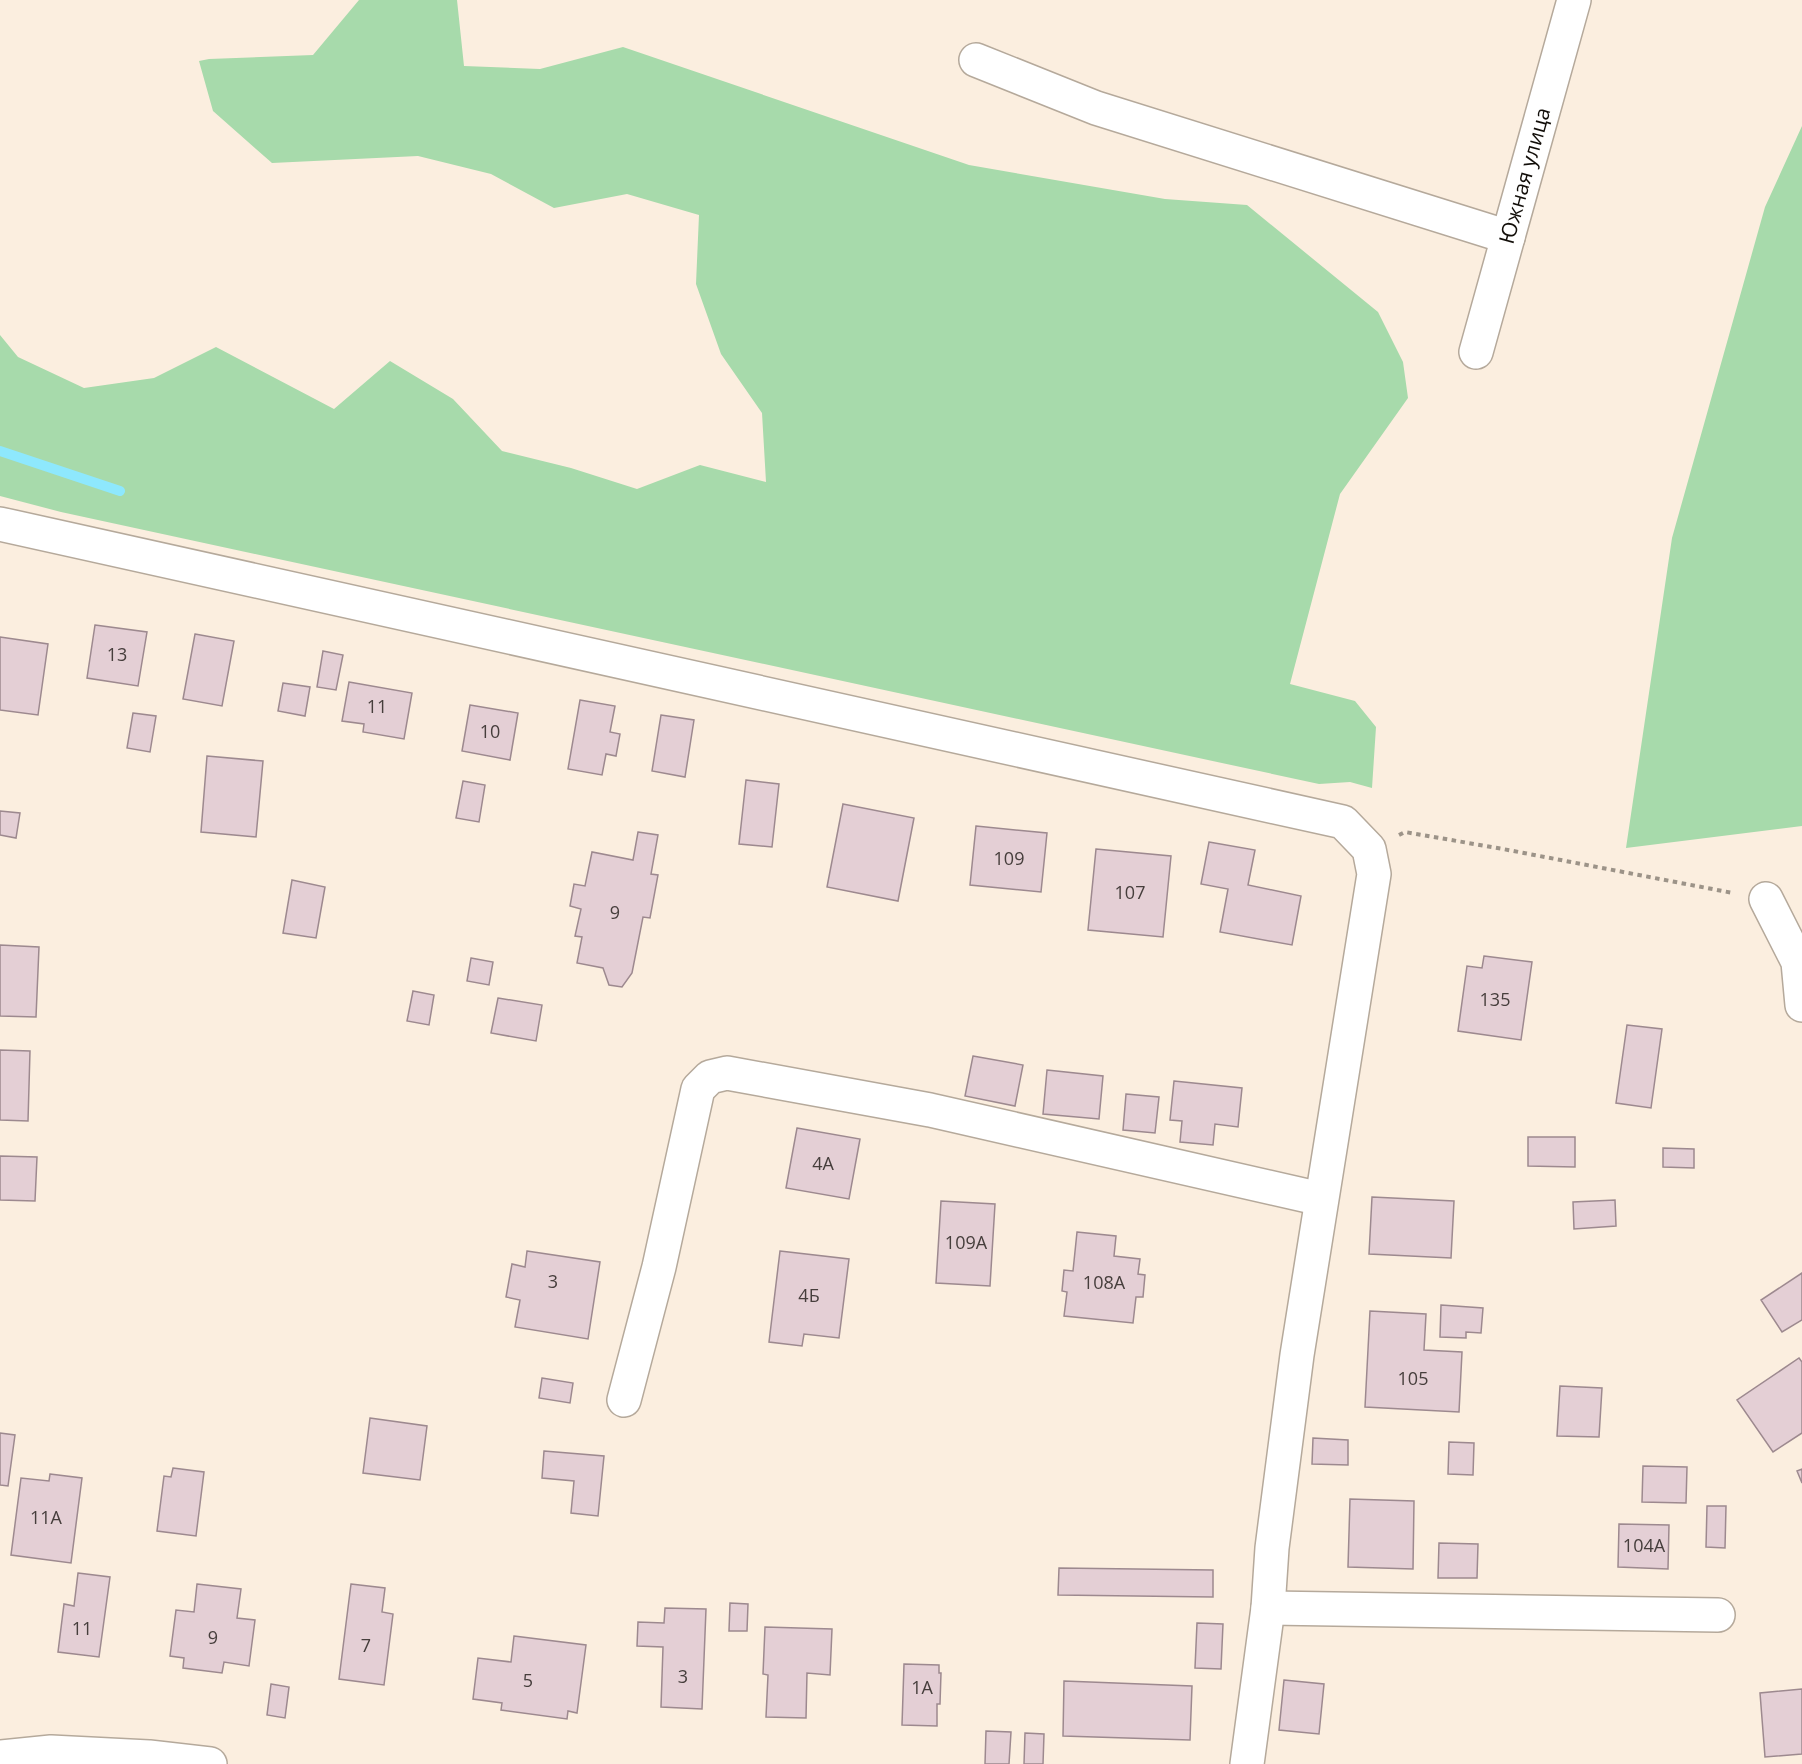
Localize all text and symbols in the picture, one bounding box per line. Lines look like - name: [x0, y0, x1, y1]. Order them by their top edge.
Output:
- street label: Южная улица: [1492, 104, 1556, 247]
- house number: 13: [107, 642, 127, 666]
- house number: 11: [367, 694, 387, 718]
- house number: 10: [480, 719, 500, 743]
- house number: 109: [994, 846, 1024, 870]
- house number: 107: [1115, 880, 1145, 904]
- house number: 9: [610, 900, 620, 924]
- house number: 135: [1480, 987, 1510, 1011]
- house number: 4А: [812, 1151, 834, 1175]
- house number: 109А: [945, 1230, 988, 1254]
- house number: 3: [548, 1269, 558, 1293]
- house number: 108А: [1083, 1270, 1126, 1294]
- house number: 4Б: [798, 1283, 820, 1307]
- house number: 105: [1398, 1366, 1428, 1390]
- house number: 11А: [30, 1505, 63, 1529]
- house number: 104А: [1623, 1533, 1666, 1557]
- house number: 11: [72, 1616, 92, 1640]
- house number: 9: [208, 1625, 218, 1649]
- house number: 7: [361, 1633, 371, 1657]
- house number: 3: [678, 1664, 688, 1688]
- house number: 5: [523, 1668, 533, 1692]
- house number: 1А: [911, 1675, 933, 1699]

